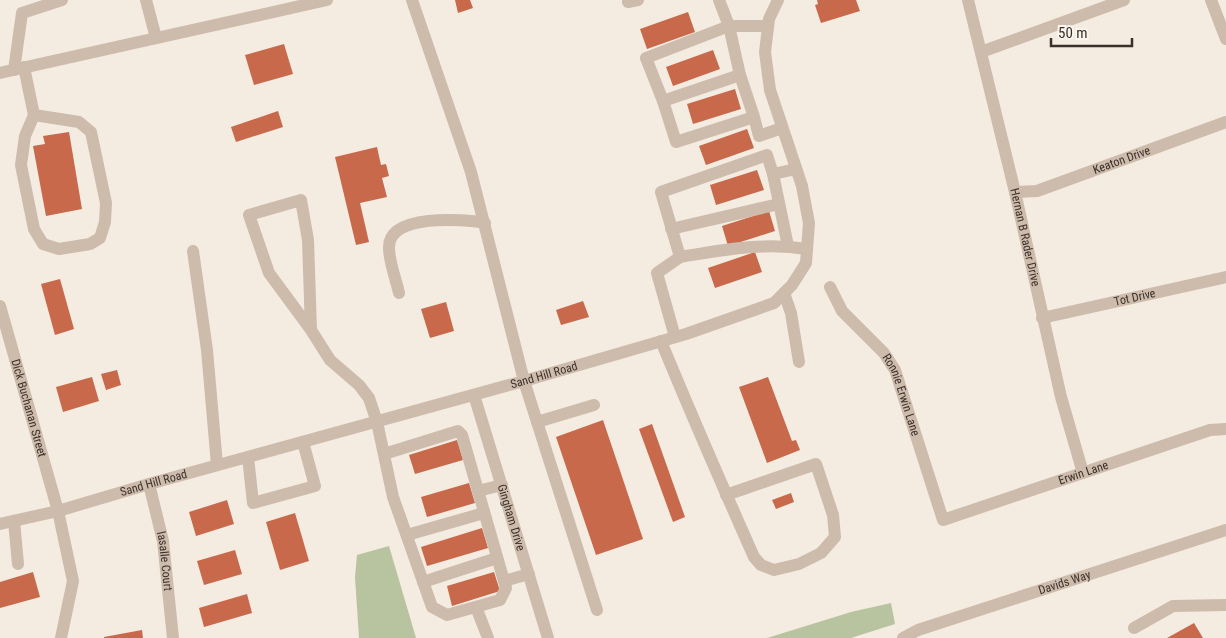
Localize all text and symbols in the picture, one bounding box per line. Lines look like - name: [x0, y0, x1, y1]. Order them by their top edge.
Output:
- scale bar: [1051, 15, 1132, 47]
- text: 50 m: [1058, 24, 1088, 42]
- street label: Keaton Drive: [1091, 143, 1152, 177]
- street label: Hernan B Rader Drive: [1007, 187, 1043, 288]
- street label: Tot Drive: [1113, 286, 1157, 309]
- street label: Ronnie Erwin Lane: [879, 351, 923, 438]
- street label: Dick Buchanan Street: [8, 357, 49, 459]
- street label: Sand Hill Road: [509, 359, 579, 391]
- street label: Erwin Lane: [1056, 458, 1110, 488]
- street label: Sand Hill Road: [118, 467, 189, 499]
- street label: Gingham Drive: [495, 482, 528, 553]
- street label: lasalle Court: [154, 530, 175, 592]
- street label: Davids Way: [1037, 567, 1092, 597]

